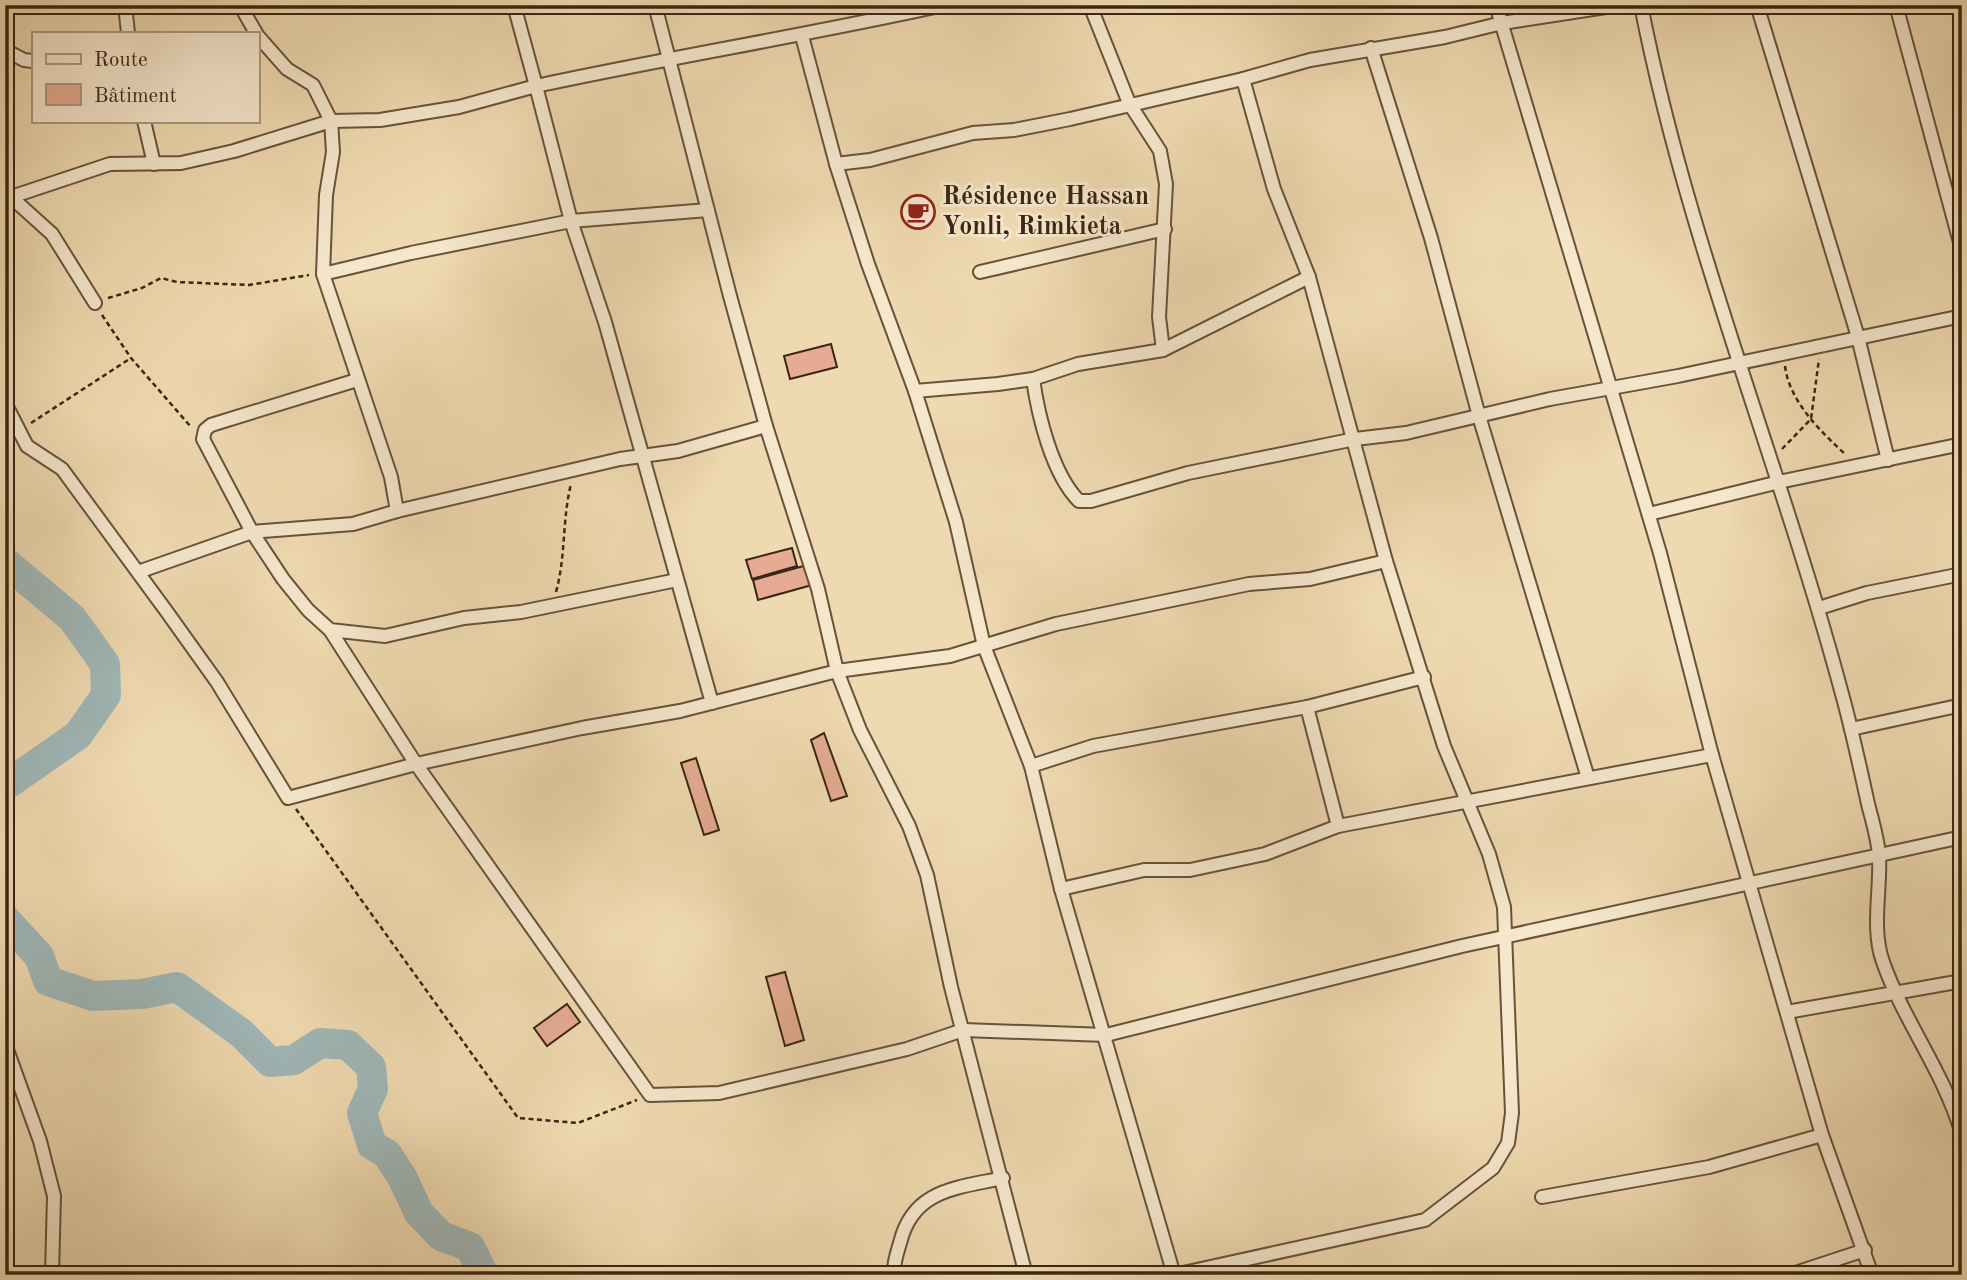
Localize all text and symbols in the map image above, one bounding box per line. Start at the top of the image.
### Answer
legend [32,32,259,122]
text: Route [94,50,148,71]
text: Bâtiment [94,86,177,107]
place label: Résidence Hassan Yonli, Rimkieta [942,184,1149,240]
cafe icon: Résidence Hassan Yonli, Rimkieta [899,193,937,231]

